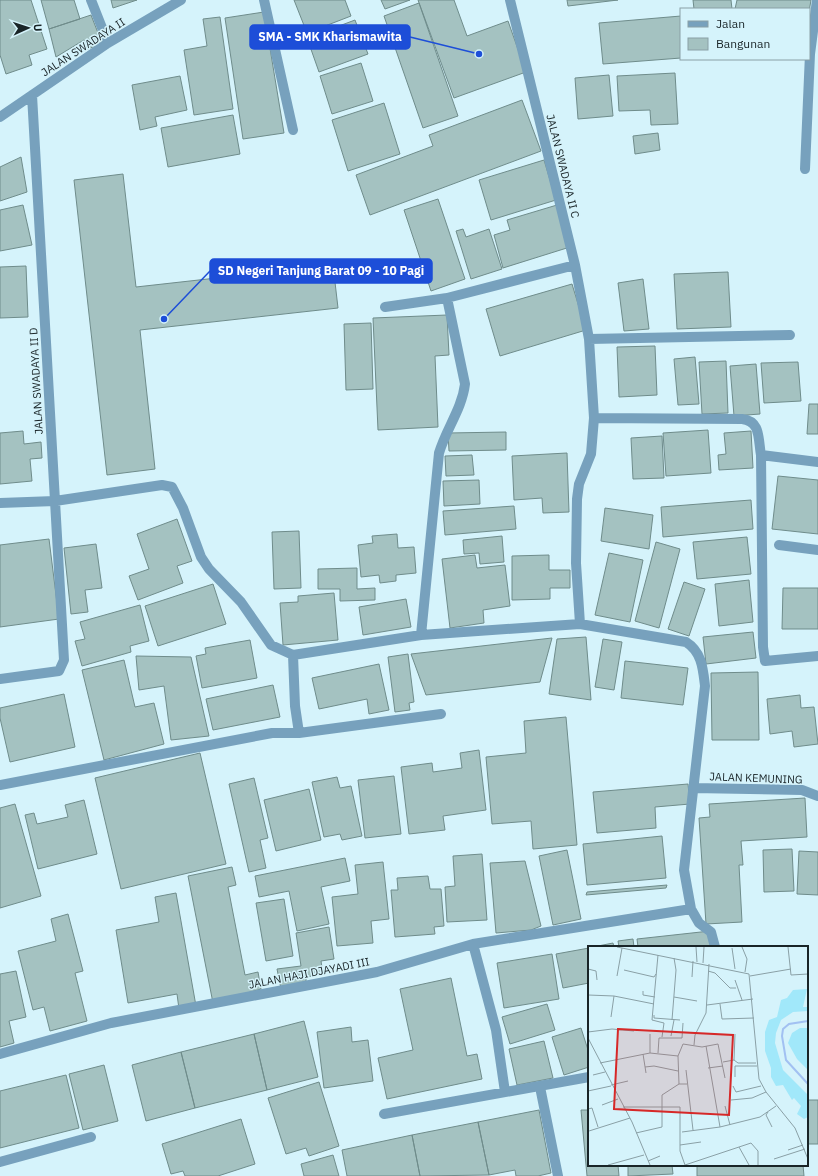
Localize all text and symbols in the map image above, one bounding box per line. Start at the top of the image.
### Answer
north arrow [8,8,48,48]
legend [680,8,810,60]
street label: JALAN SWADAYA II [38,15,128,79]
text: Jalan [716,16,745,31]
text: U [31,23,45,32]
callout: SMA - SMK Kharismawita [250,25,410,49]
text: SMA - SMK Kharismawita [258,29,402,44]
text: Bangunan [716,36,770,51]
street label: JALAN SWADAYA II C [543,113,583,219]
callout: SD Negeri Tanjung Barat 09 - 10 Pagi [210,259,432,283]
text: SD Negeri Tanjung Barat 09 - 10 Pagi [218,263,424,278]
street label: JALAN SWADAYA II D [26,327,46,435]
street label: JALAN KEMUNING [709,769,803,787]
inset map [588,946,808,1166]
street label: JALAN HAJI DJAYADI III [247,954,371,992]

